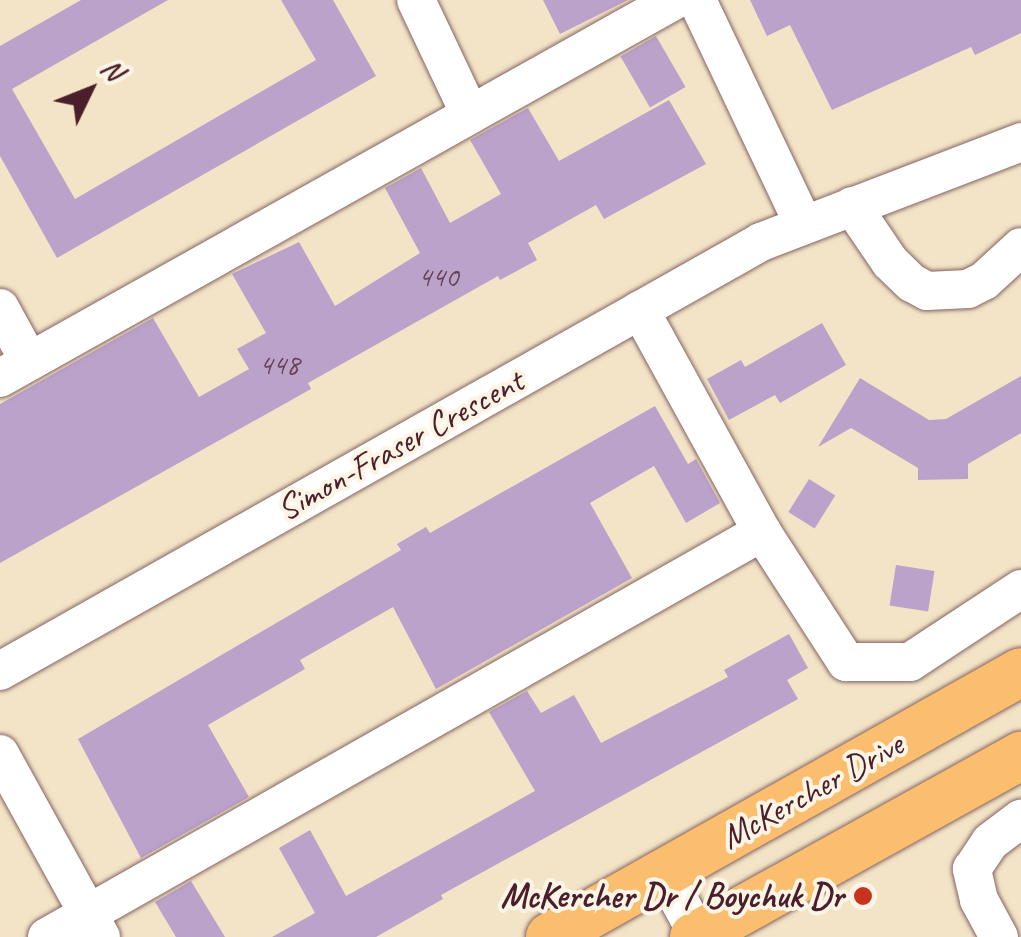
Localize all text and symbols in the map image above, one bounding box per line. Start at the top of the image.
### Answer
north arrow [40,40,140,140]
text: N [94,51,131,87]
house number: 440 [418,258,458,294]
house number: 448 [259,346,299,382]
street label: Simon-Fraser Crescent [269,360,531,530]
street label: McKercher Drive [713,724,911,858]
place label: McKercher Dr / Boychuk Dr [500,875,843,917]
marker: McKercher Dr / Boychuk Dr [852,885,874,907]

